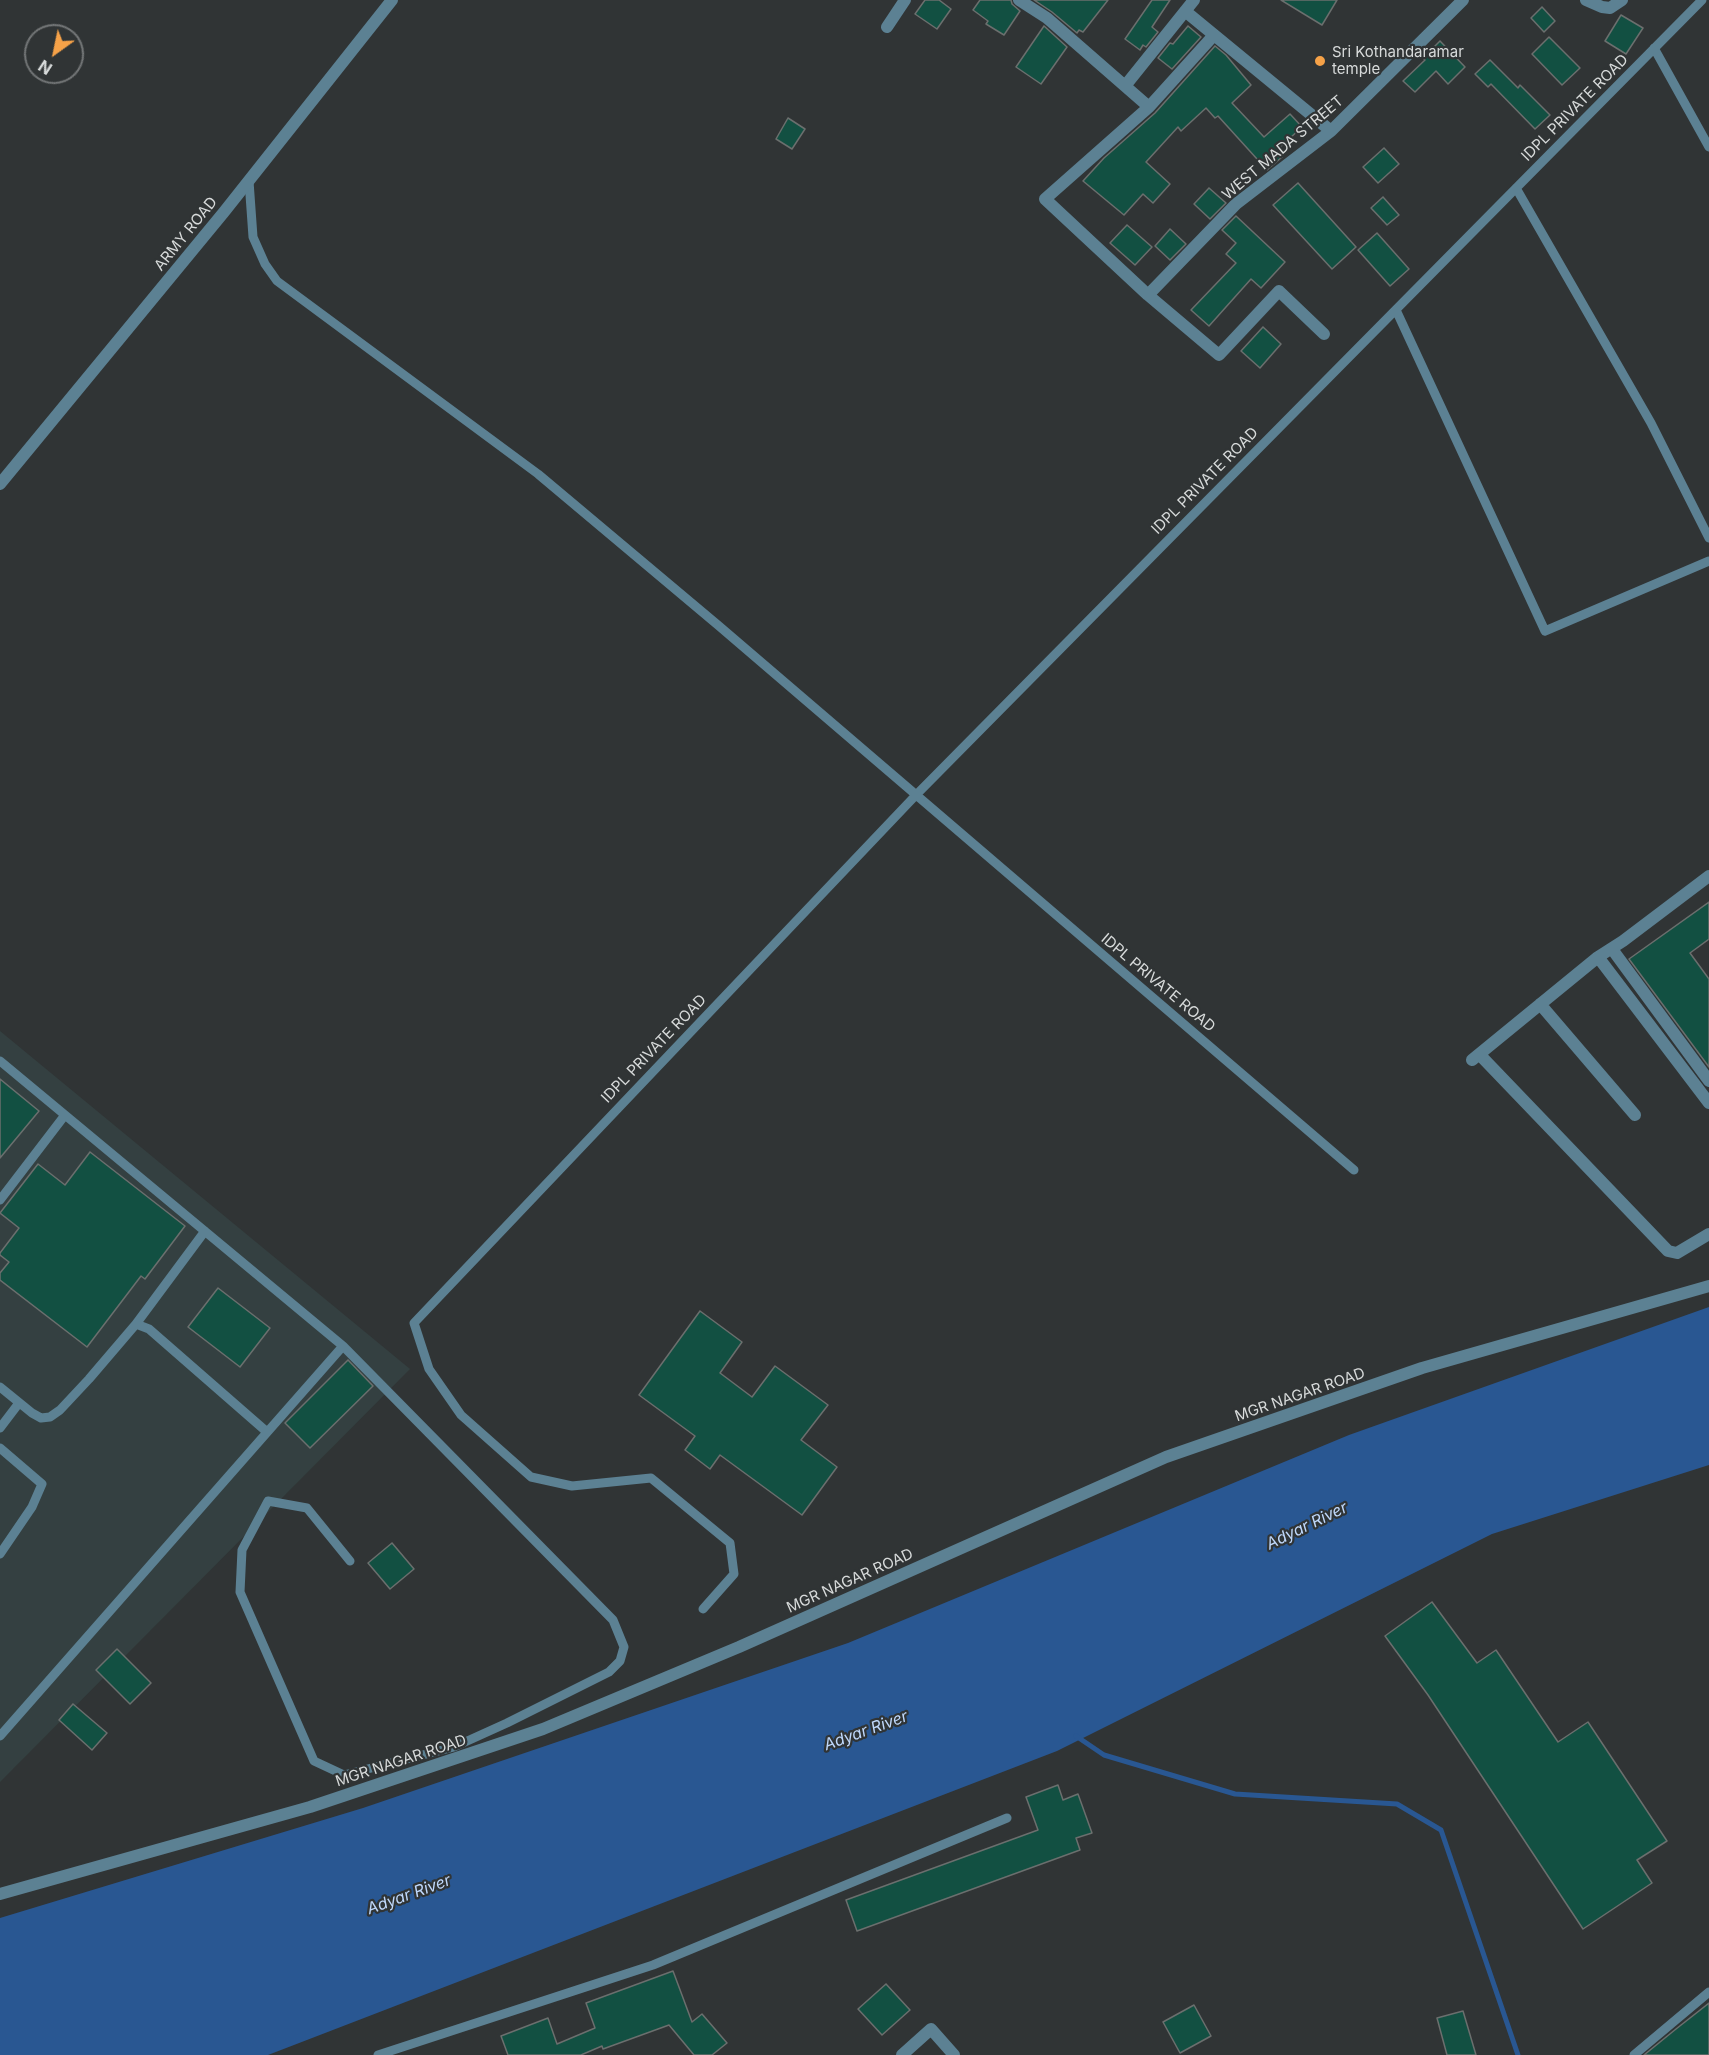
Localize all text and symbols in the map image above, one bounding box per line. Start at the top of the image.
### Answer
north arrow [24,24,84,84]
place label: Sri Kothandaramar temple [1332,43,1464,78]
street label: IDPL PRIVATE ROAD [1518,51,1632,165]
marker: Sri Kothandaramar temple [1313,54,1327,68]
text: N [35,56,56,79]
street label: WEST MADA STREET [1219,92,1347,204]
street label: ARMY ROAD [151,193,221,275]
street label: IDPL PRIVATE ROAD [1148,424,1262,538]
street label: IDPL PRIVATE ROAD [1097,930,1219,1036]
street label: IDPL PRIVATE ROAD [598,991,710,1107]
street label: MGR NAGAR ROAD [1232,1364,1368,1426]
water label: Adyar River [1263,1498,1351,1554]
street label: MGR NAGAR ROAD [784,1545,916,1617]
water label: Adyar River [821,1707,911,1755]
street label: MGR NAGAR ROAD [333,1731,469,1791]
water label: Adyar River [364,1871,454,1919]

